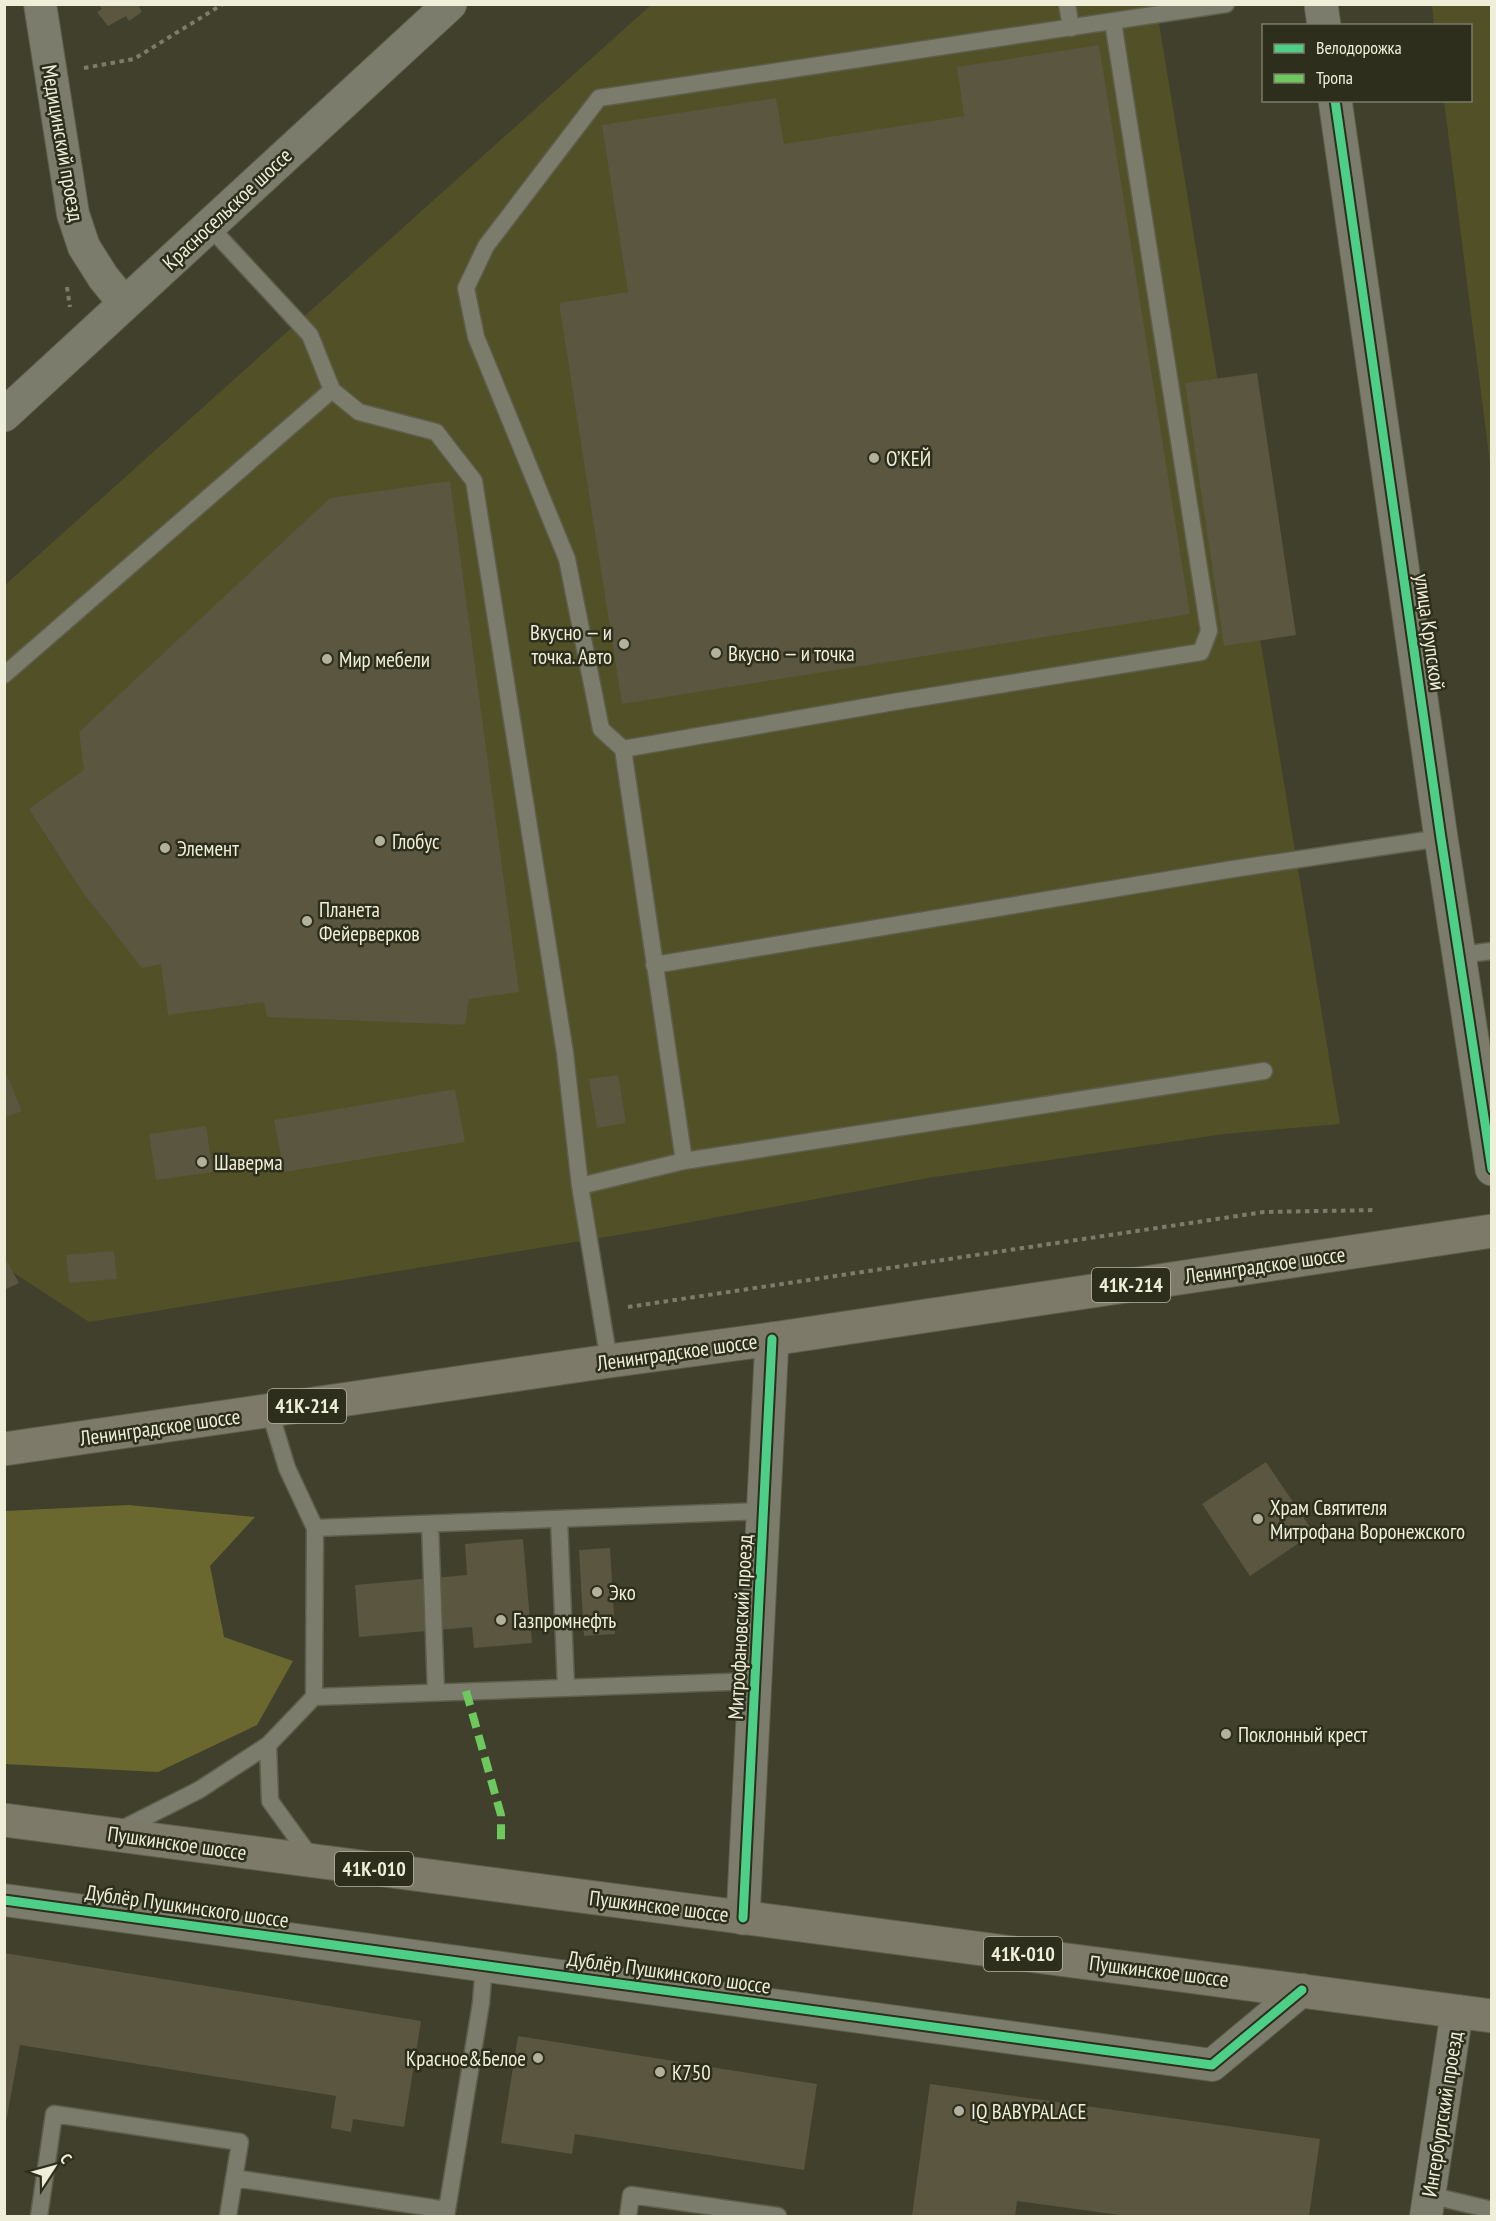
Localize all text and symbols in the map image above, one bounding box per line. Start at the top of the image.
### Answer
legend [1262,24,1472,102]
text: Велодорожка [1316,36,1402,59]
street label: Медицинский проезд [36,62,90,224]
text: Тропа [1316,66,1353,89]
street label: Красносельское шоссе [157,142,297,276]
place label: О’КЕЙ [886,445,931,472]
marker: О’КЕЙ [867,451,881,465]
street label: улица Крупской [1408,572,1452,692]
place label: Вкусно — и точка. Авто [530,619,612,670]
marker: Вкусно — и точка. Авто [617,637,631,651]
place label: Вкусно — и точка [728,640,855,667]
place label: Мир мебели [339,646,430,673]
marker: Вкусно — и точка [709,646,723,660]
marker: Мир мебели [320,652,334,666]
place label: Глобус [392,828,440,855]
marker: Глобус [373,834,387,848]
place label: Элемент [177,835,239,862]
marker: Элемент [158,841,172,855]
place label: Планета Фейерверков [319,896,420,947]
marker: Планета Фейерверков [300,914,314,928]
place label: Шаверма [214,1149,283,1176]
marker: Шаверма [195,1155,209,1169]
street label: Ленинградское шоссе [1182,1240,1347,1290]
road number: 41К-214 [1092,1268,1170,1302]
street label: Ленинградское шоссе [594,1327,759,1377]
road number: 41К-214 [268,1389,346,1423]
street label: Ленинградское шоссе [77,1402,242,1452]
place label: Храм Святителя Митрофана Воронежского [1270,1494,1465,1545]
marker: Храм Святителя Митрофана Воронежского [1251,1512,1265,1526]
street label: Митрофановский проезд [722,1534,758,1720]
place label: Эко [609,1579,636,1606]
marker: Эко [590,1585,604,1599]
place label: Газпромнефть [513,1607,616,1634]
marker: Газпромнефть [494,1613,508,1627]
place label: Поклонный крест [1238,1721,1367,1748]
marker: Поклонный крест [1219,1727,1233,1741]
street label: Пушкинское шоссе [106,1820,248,1866]
road number: 41К-010 [335,1852,413,1886]
street label: Дублёр Пушкинского шоссе [84,1878,290,1934]
street label: Пушкинское шоссе [588,1884,730,1928]
road number: 41К-010 [984,1937,1062,1971]
street label: Дублёр Пушкинского шоссе [566,1944,772,2000]
street label: Пушкинское шоссе [1088,1949,1230,1993]
street label: Ингербургский проезд [1416,2029,1468,2199]
place label: Красное&Белое [406,2045,526,2072]
marker: Красное&Белое [531,2051,545,2065]
place label: К750 [672,2059,711,2086]
marker: К750 [653,2065,667,2079]
place label: IQ BABYPALACE [971,2098,1086,2125]
marker: IQ BABYPALACE [952,2104,966,2118]
north arrow [24,2137,84,2197]
text: С [56,2149,77,2168]

